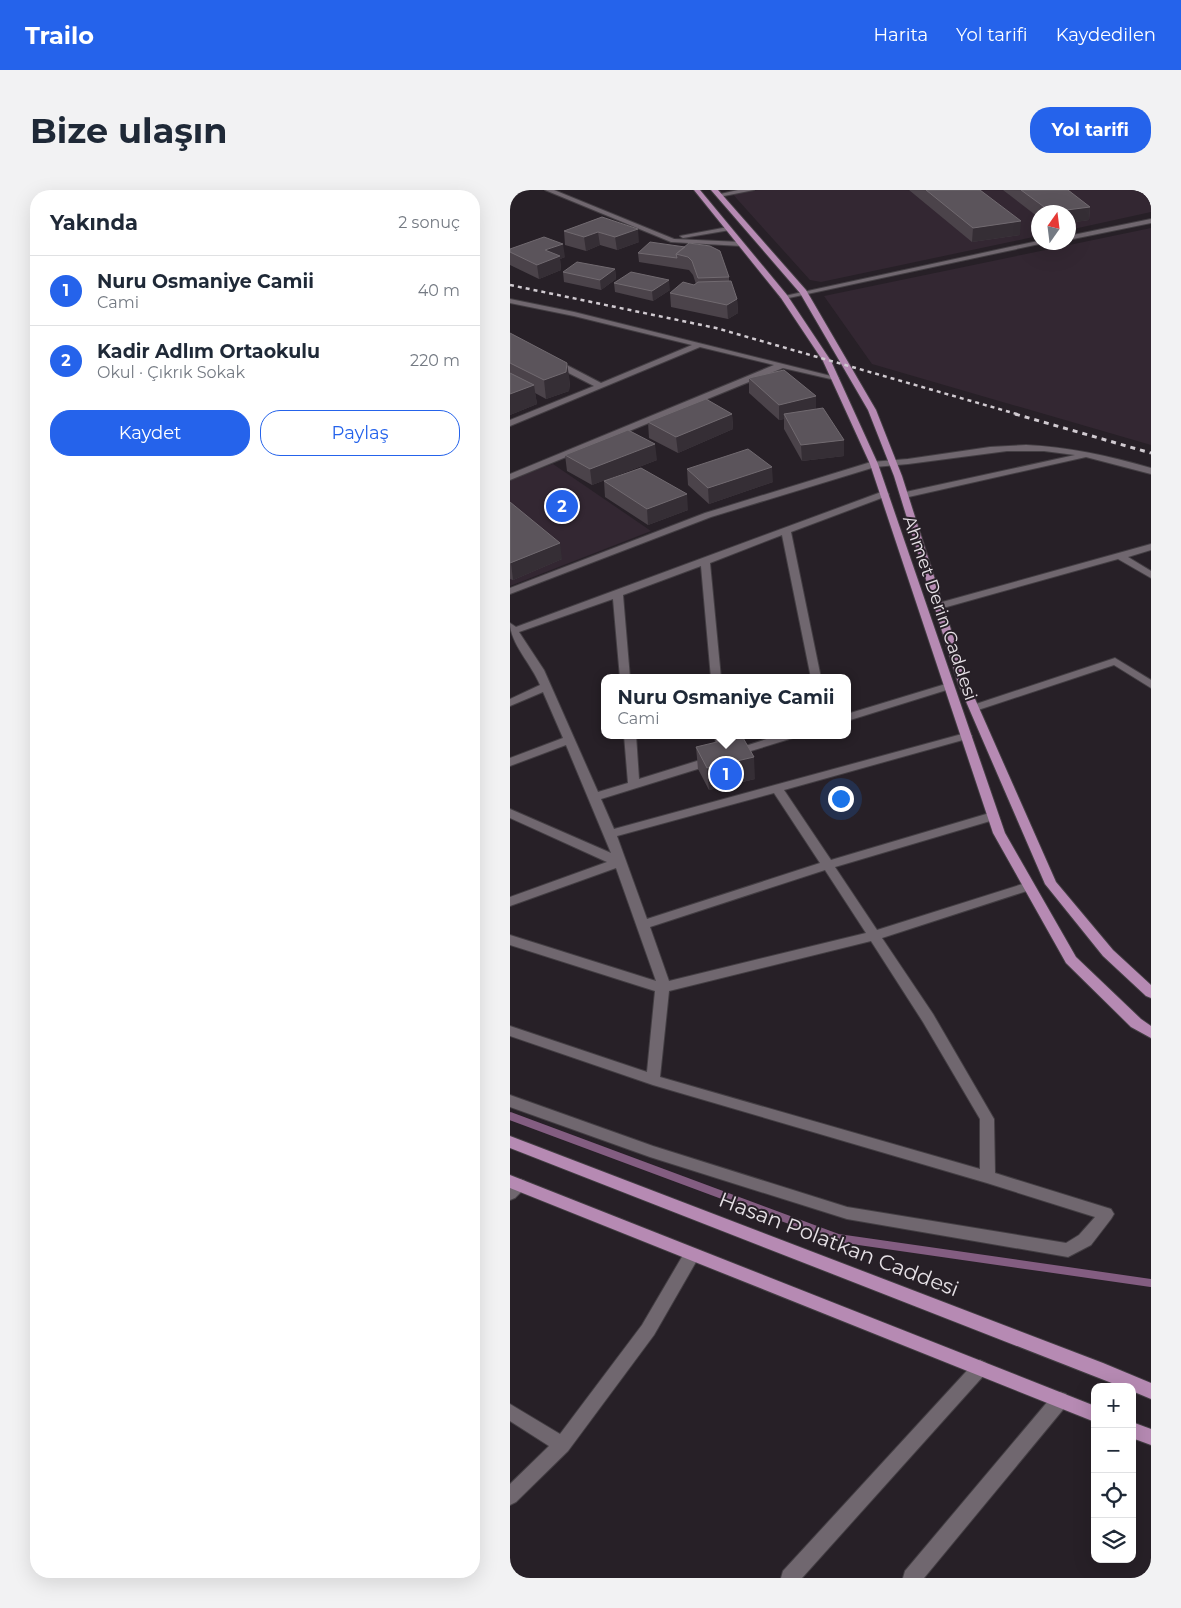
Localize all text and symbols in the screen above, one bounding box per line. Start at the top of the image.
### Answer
text: Trailo [25,21,94,50]
text: Harita [873,24,928,46]
text: Yol tarifi [956,24,1028,46]
text: Kaydedilen [1056,24,1156,46]
button: Yol tarifi [1030,107,1151,153]
text: Bize ulaşın [30,109,228,152]
north arrow [1031,205,1076,250]
text: Yakında [50,210,138,235]
text: 2 sonuç [398,213,460,232]
text: Nuru Osmaniye Camii [97,270,314,293]
text: 1 [63,281,69,300]
text: 40 m [418,281,460,300]
text: Cami [97,293,139,312]
text: Kadir Adlım Ortaokulu [97,340,320,363]
text: 2 [61,351,71,370]
text: 220 m [410,351,460,370]
text: Okul · Çıkrık Sokak [97,363,245,382]
button: Kaydet [50,410,250,456]
button: Paylaş [260,410,460,456]
pin: 2 [546,487,578,525]
street label: Ahmet Derin Caddesi [898,513,982,703]
popup [601,674,851,739]
text: Nuru Osmaniye Camii [618,686,834,709]
text: Cami [618,709,660,728]
pin: 1 [710,755,742,793]
your location [828,786,854,812]
street label: Hasan Polatkan Caddesi [716,1187,962,1301]
map controls [1091,1383,1136,1563]
button: + [1091,1383,1136,1428]
button: − [1091,1428,1136,1473]
button: locate [1091,1473,1136,1518]
button: layers [1091,1518,1136,1563]

